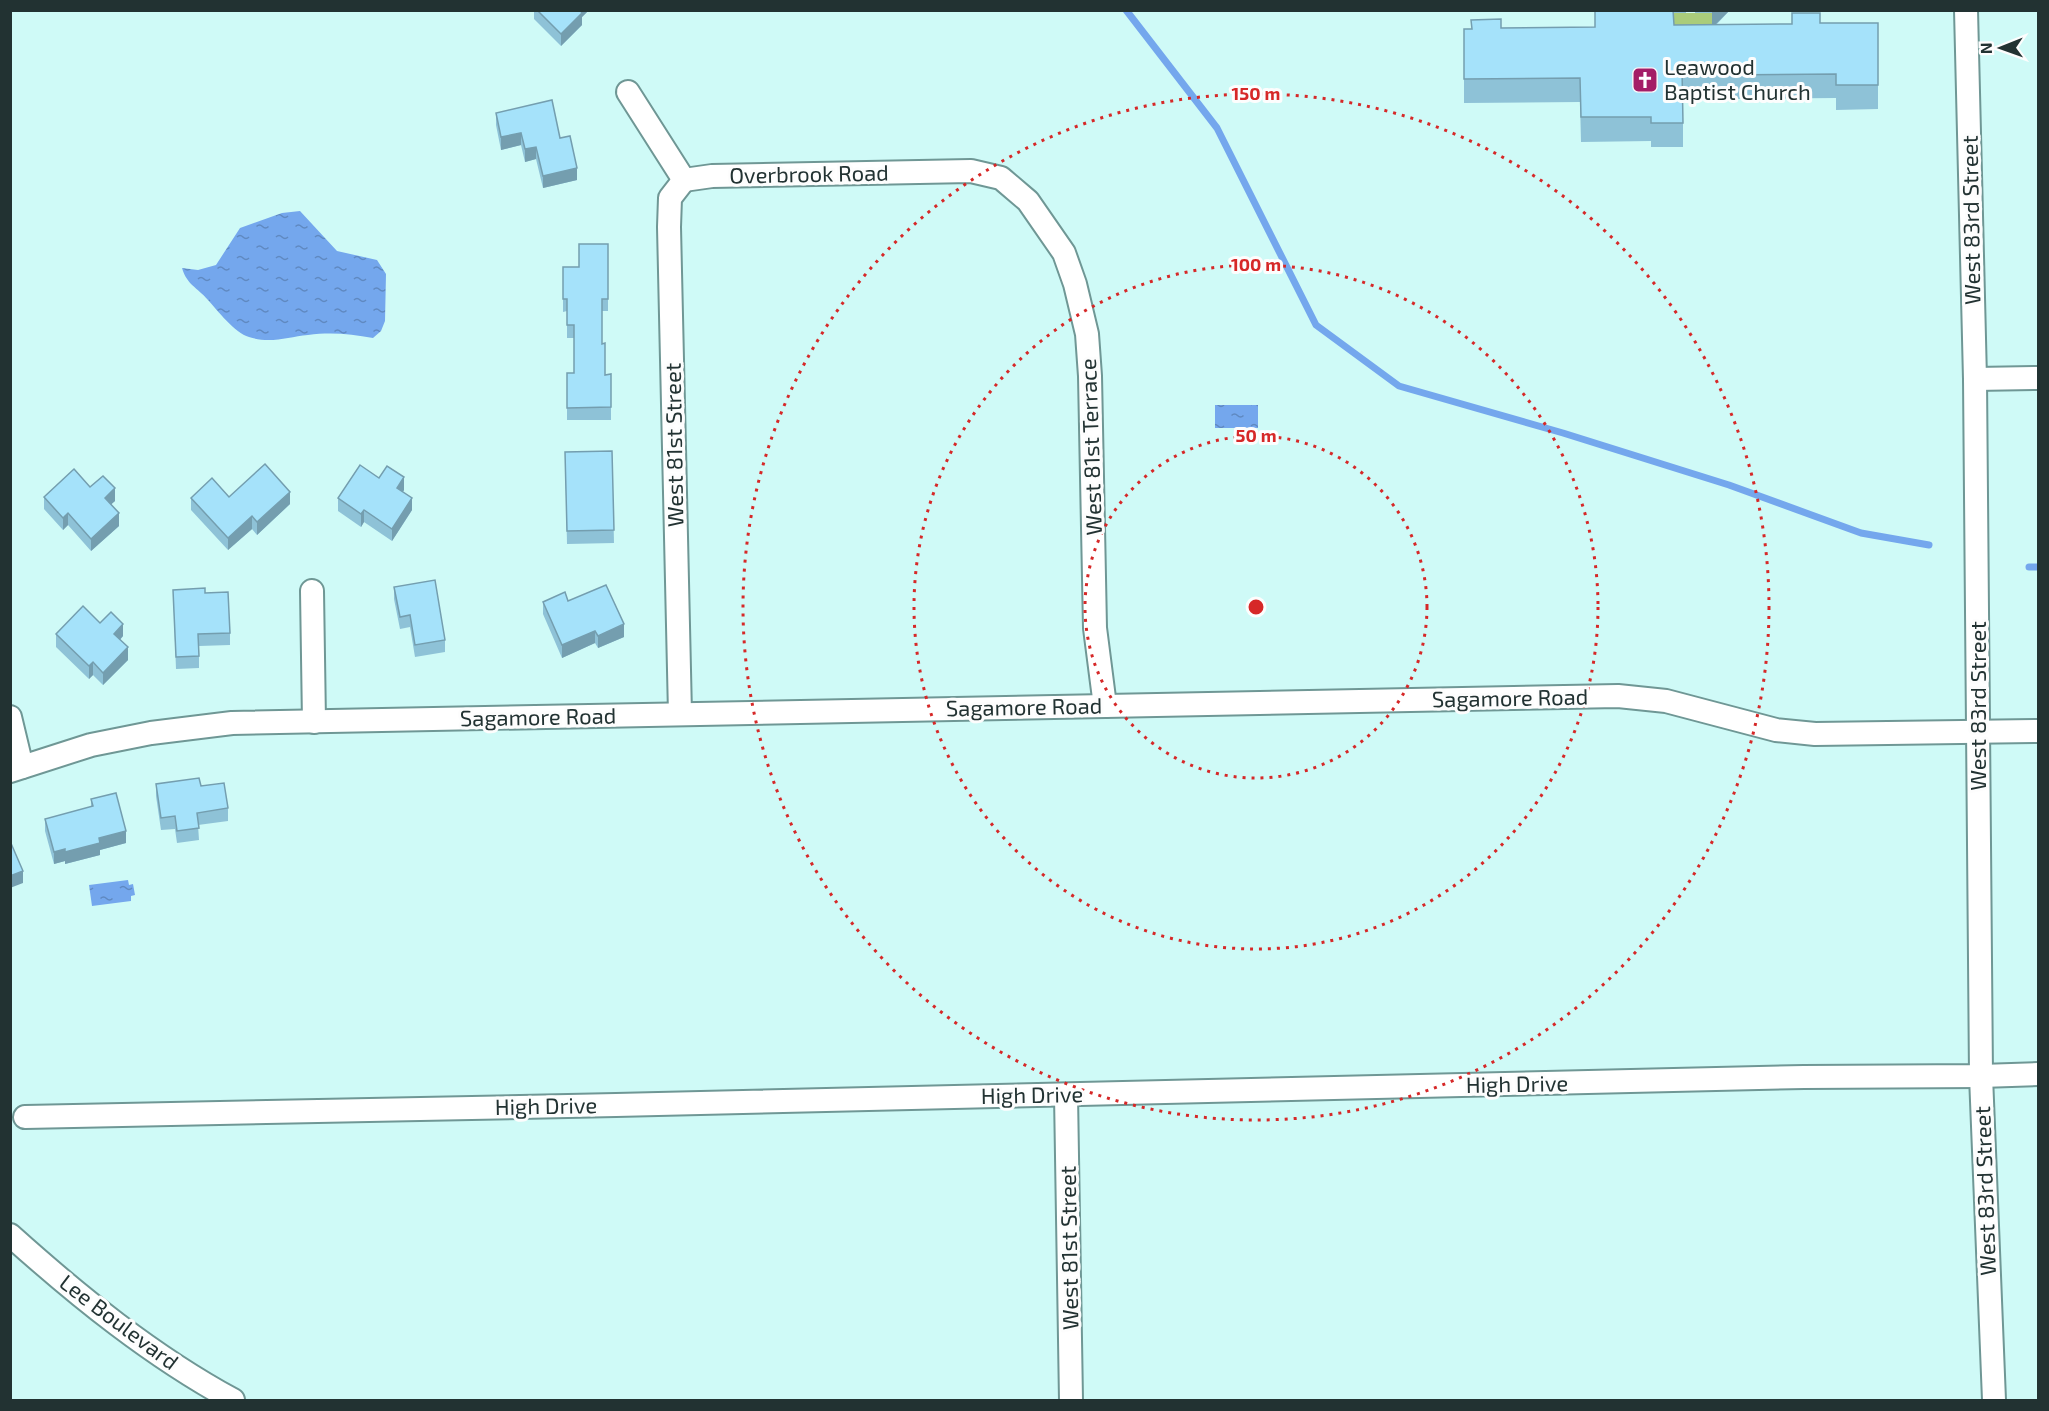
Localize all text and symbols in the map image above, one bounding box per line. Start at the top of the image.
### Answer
north arrow [1971,18,2031,78]
text: N [1976,42,1995,54]
place label: Leawood Baptist Church [1664,53,1811,104]
church icon: Leawood Baptist Church [1630,65,1660,95]
text: 150 m [1232,82,1280,104]
street label: West 83rd Street [1956,135,1984,305]
street label: Overbrook Road [729,159,889,187]
text: 100 m [1231,253,1281,275]
street label: West 81st Terrace [1074,358,1106,536]
street label: West 81st Street [659,363,687,527]
text: 50 m [1235,424,1277,446]
centre of rings [1246,597,1266,617]
street label: West 83rd Street [1964,621,1990,791]
street label: Sagamore Road [1432,683,1588,711]
street label: Sagamore Road [946,692,1102,720]
street label: Sagamore Road [460,702,616,730]
street label: High Drive [1466,1069,1568,1097]
street label: High Drive [981,1080,1083,1108]
street label: High Drive [495,1091,597,1119]
street label: West 83rd Street [1968,1106,2000,1276]
street label: West 81st Street [1054,1166,1082,1330]
street label: Lee Boulevard [55,1268,184,1374]

